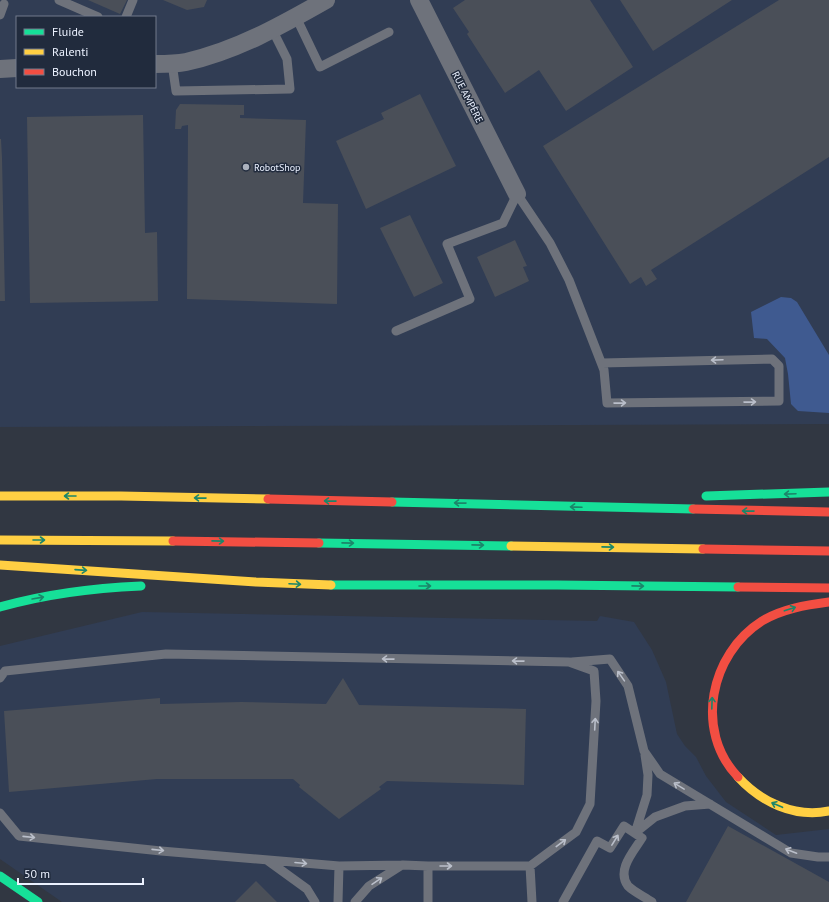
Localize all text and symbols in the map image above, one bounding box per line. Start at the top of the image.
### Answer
legend [16,16,156,88]
text: Fluide [52,24,84,39]
text: Ralenti [52,44,88,59]
text: Bouchon [52,64,97,79]
street label: RUE AMPÈRE [449,69,486,125]
place label: RobotShop [254,161,301,174]
marker: RobotShop [241,162,251,172]
one-way arrow [711,356,724,364]
one-way arrow [743,398,756,406]
one-way arrow [613,399,626,407]
one-way arrow [784,490,797,497]
one-way arrow [64,492,77,500]
one-way arrow [194,494,207,502]
one-way arrow [324,497,337,505]
one-way arrow [454,500,467,507]
one-way arrow [570,503,583,510]
one-way arrow [742,507,755,515]
one-way arrow [32,536,45,544]
one-way arrow [211,537,224,545]
one-way arrow [341,539,354,547]
one-way arrow [471,541,484,549]
one-way arrow [601,544,614,551]
one-way arrow [74,567,87,574]
one-way arrow [288,580,301,587]
one-way arrow [418,582,431,590]
one-way arrow [631,582,644,590]
one-way arrow [31,594,44,602]
one-way arrow [783,605,796,612]
one-way arrow [382,655,395,662]
one-way arrow [512,657,525,665]
one-way arrow [617,670,625,681]
one-way arrow [709,697,716,710]
one-way arrow [592,718,599,731]
one-way arrow [673,781,685,789]
one-way arrow [772,800,784,808]
one-way arrow [22,833,35,840]
one-way arrow [611,835,619,846]
one-way arrow [556,838,567,847]
one-way arrow [151,847,164,854]
one-way arrow [785,847,797,855]
one-way arrow [294,859,307,867]
scale bar [18,860,143,886]
one-way arrow [439,862,452,870]
text: 50 m [24,866,50,881]
one-way arrow [371,877,382,885]

